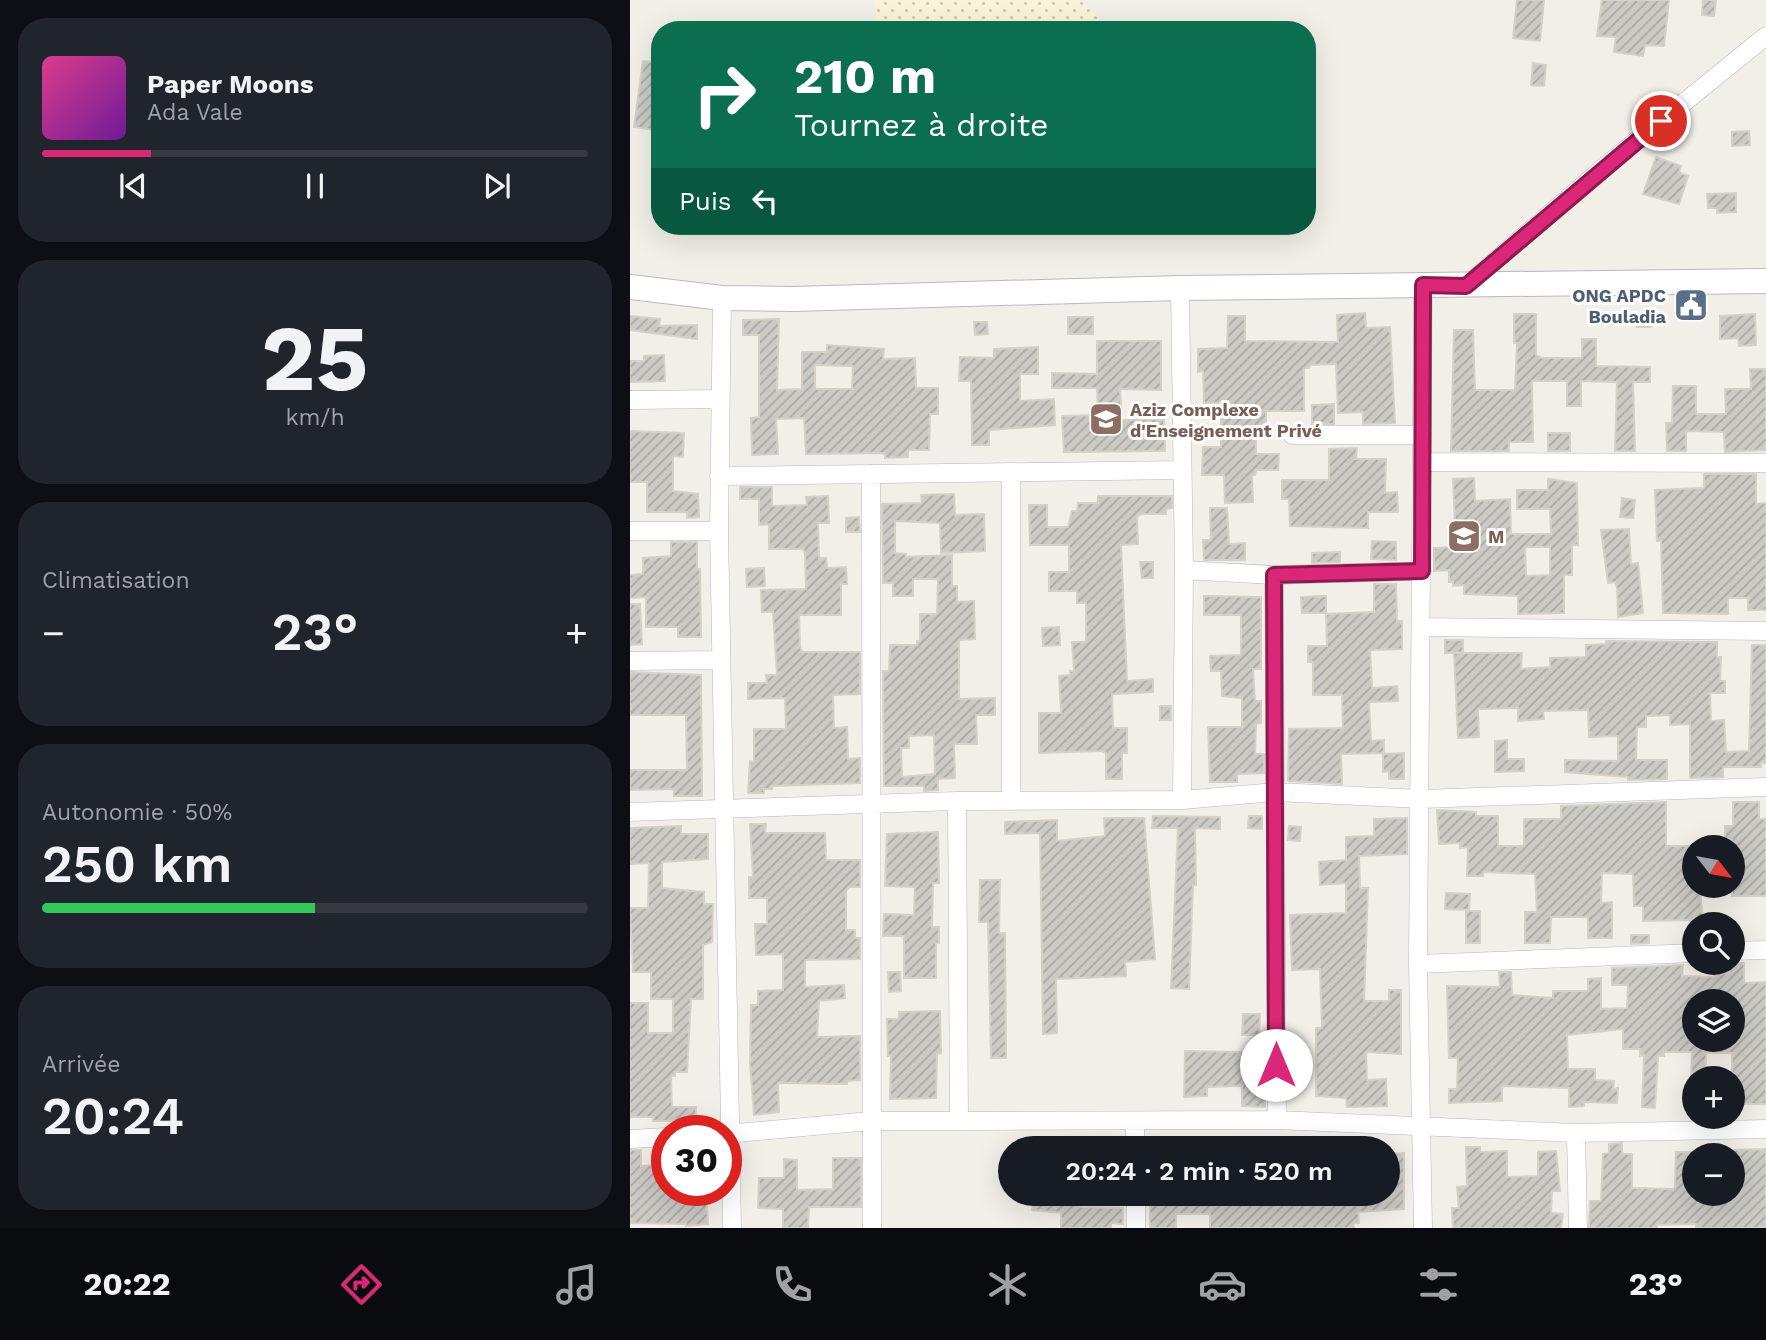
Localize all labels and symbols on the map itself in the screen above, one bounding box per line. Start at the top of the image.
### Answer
pin [1631,91,1691,151]
place label: ONG APDC Bouladia [1572,285,1667,327]
public building icon: ONG APDC Bouladia [1672,286,1710,324]
place label: Aziz Complexe d'Enseignement Privé [1130,399,1322,441]
school or university icon: Aziz Complexe d'Enseignement Privé [1087,400,1125,438]
school or university icon: M [1445,517,1483,555]
place label: M [1488,526,1504,547]
north arrow [1682,835,1745,898]
position arrow [1239,1028,1313,1102]
speed limit sign: 30 [651,1115,742,1206]

